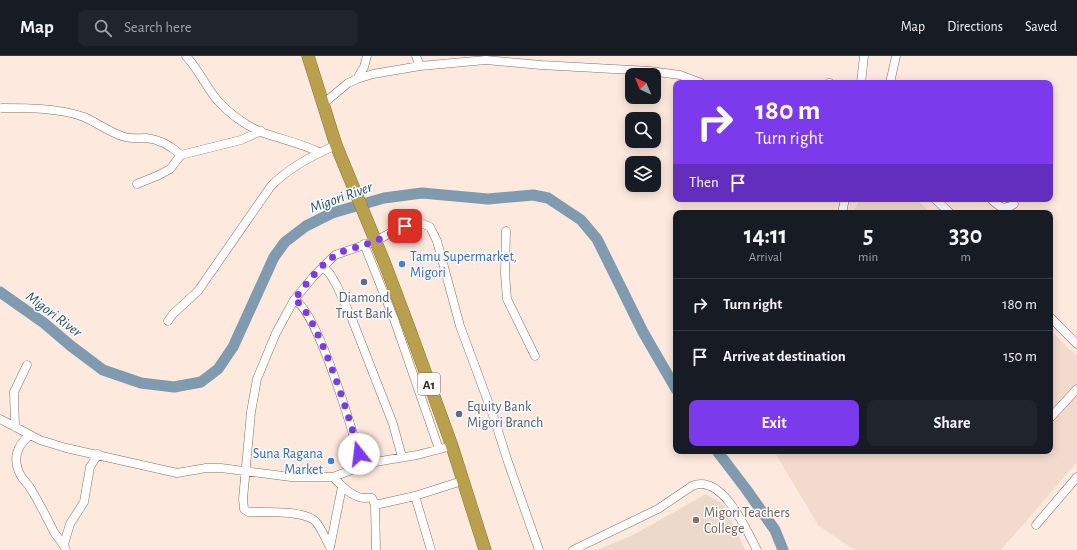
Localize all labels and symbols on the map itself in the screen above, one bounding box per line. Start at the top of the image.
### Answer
north arrow [625,68,661,104]
water label: Migori River [308,179,375,216]
pin [388,209,422,243]
place label: Tamu Supermarket, Migori [410,250,517,280]
marker: Tamu Supermarket, Migori [397,259,407,269]
marker: Diamond Trust Bank [359,277,369,287]
water label: Migori River [23,289,85,341]
place label: Diamond Trust Bank [335,291,393,321]
road number: A1 [418,373,440,395]
place label: Equity Bank Migori Branch [467,400,543,430]
marker: Equity Bank Migori Branch [454,409,464,419]
position arrow [338,433,380,475]
place label: Suna Ragana Market [253,447,324,477]
marker: Suna Ragana Market [326,456,336,466]
place label: Migori Teachers College [704,506,790,536]
marker: Migori Teachers College [691,515,701,525]

